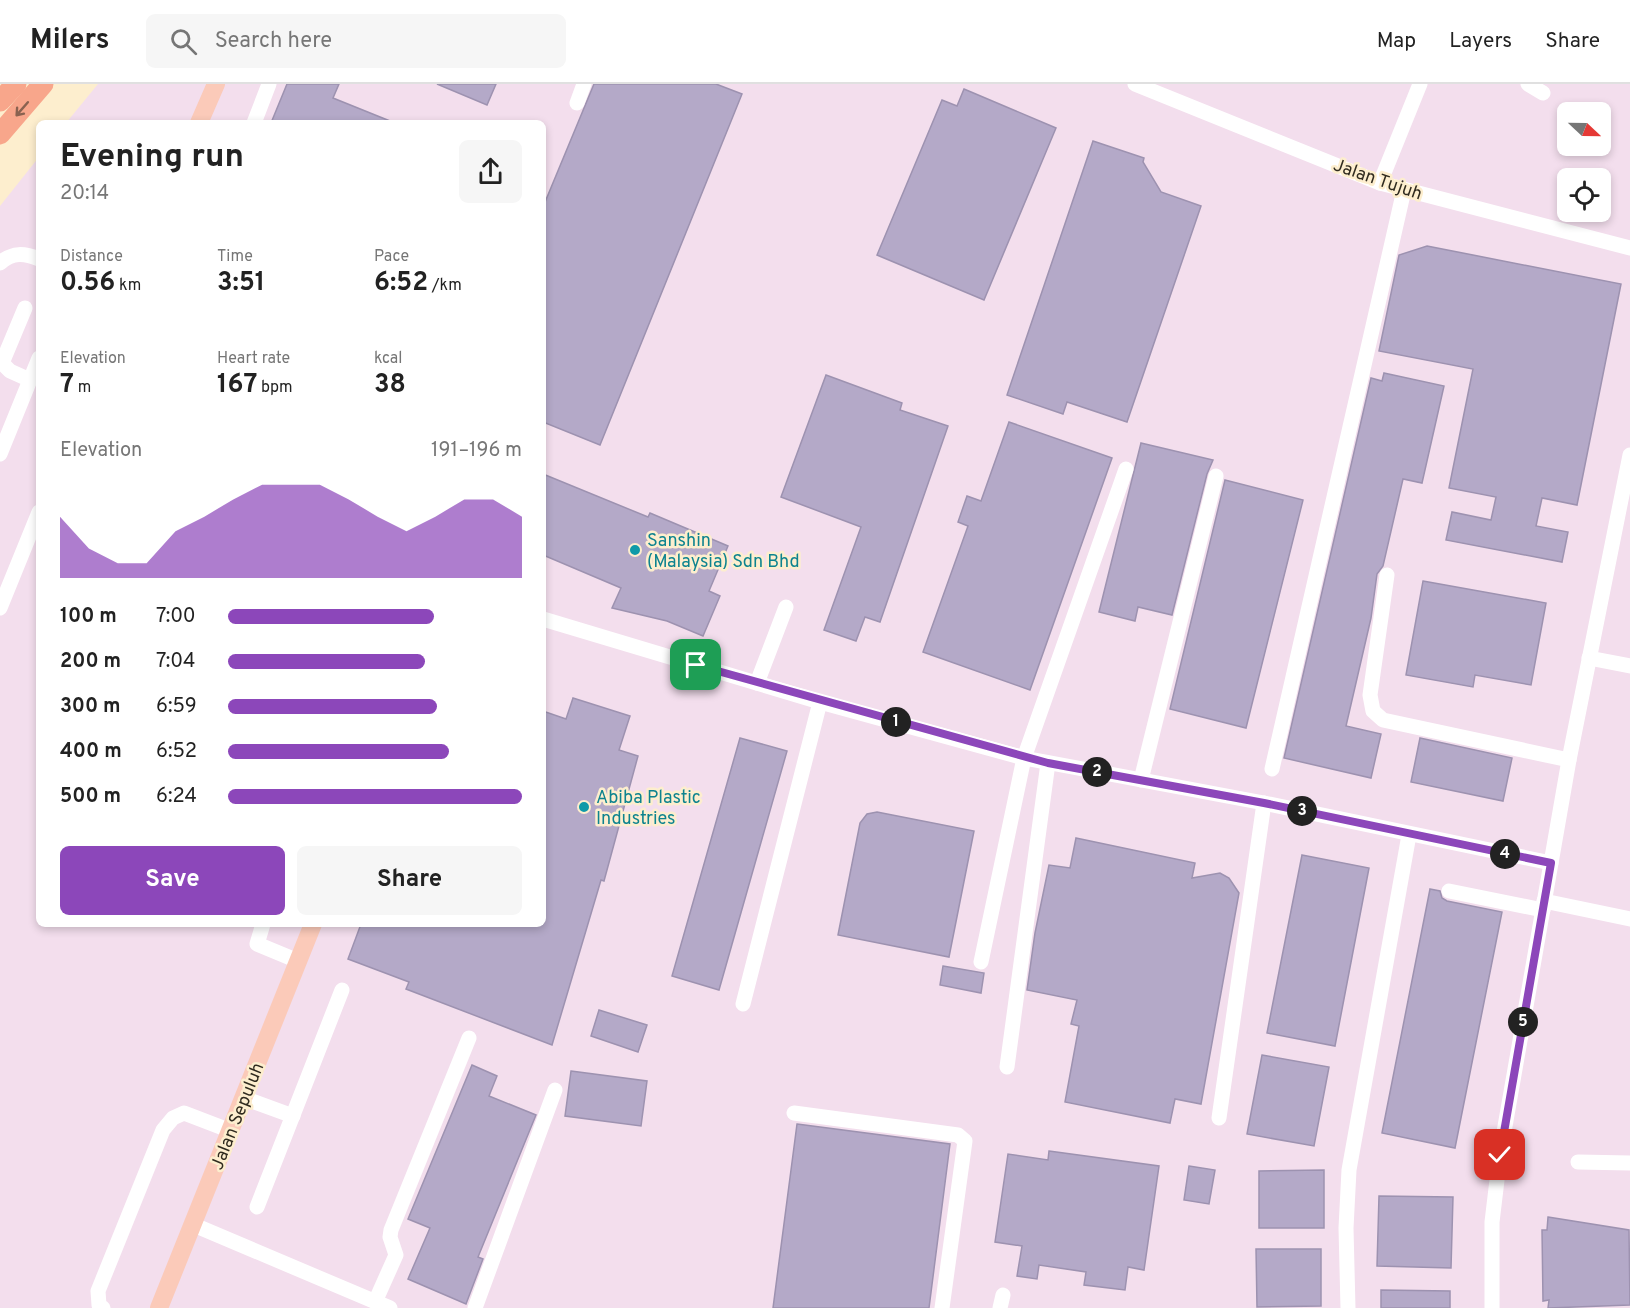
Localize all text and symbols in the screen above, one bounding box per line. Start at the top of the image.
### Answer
search box [146,14,566,68]
text: Milers [30,23,110,59]
icon: search [167,25,200,58]
text: Search here [215,28,332,55]
text: Map [1377,28,1416,55]
text: Layers [1449,28,1512,55]
text: Share [1545,28,1600,55]
one-way arrow [15,101,29,116]
north arrow [1557,102,1611,156]
map controls [1557,102,1611,222]
text: Evening run [60,137,244,179]
button: share [459,140,522,203]
street label: Jalan Tujuh [1330,154,1425,206]
button: locate [1557,168,1611,222]
text: 20:14 [60,181,109,207]
text: Distance [60,247,123,267]
text: Time [217,247,253,267]
text: Pace [374,247,409,267]
text: 0.56 [60,267,115,300]
text: 3:51 [217,267,265,300]
text: 6:52 [374,267,428,300]
text: km [115,276,141,296]
text: /km [428,276,462,296]
text: Elevation [60,349,126,369]
text: Heart rate [217,349,290,369]
text: kcal [374,349,402,369]
text: 7 [60,369,74,402]
text: 167 [217,369,257,402]
text: 38 [374,369,406,402]
text: m [74,378,91,398]
text: bpm [257,378,293,398]
text: Elevation [60,438,142,464]
text: 191–196 m [431,438,522,464]
place label: Sanshin (Malaysia) Sdn Bhd [647,530,800,574]
marker: Sanshin (Malaysia) Sdn Bhd [628,543,642,557]
text: 100 m [60,604,117,630]
text: 7:00 [156,604,196,630]
pin [670,639,721,690]
icon: arrive [679,648,712,681]
text: 200 m [60,649,121,675]
text: 7:04 [156,649,195,675]
text: 300 m [60,694,121,720]
text: 6:59 [156,694,197,720]
pin: 1 [881,707,911,737]
text: 1 [893,712,899,732]
text: 400 m [60,739,122,765]
text: 6:52 [156,739,197,765]
pin: 2 [1082,757,1112,787]
text: 2 [1092,762,1102,782]
text: 500 m [60,784,121,810]
text: 6:24 [156,784,197,810]
place label: Abiba Plastic Industries [596,787,701,831]
pin: 3 [1287,796,1317,826]
marker: Abiba Plastic Industries [577,800,591,814]
text: 3 [1297,801,1307,821]
pin: 4 [1490,839,1520,869]
text: 4 [1500,844,1510,864]
button: Save [60,846,285,915]
button: Share [297,846,522,915]
pin: 5 [1508,1007,1538,1037]
text: 5 [1518,1012,1528,1032]
street label: Jalan Sepuluh [206,1060,270,1174]
pin [1474,1129,1525,1180]
icon: check [1483,1138,1516,1171]

